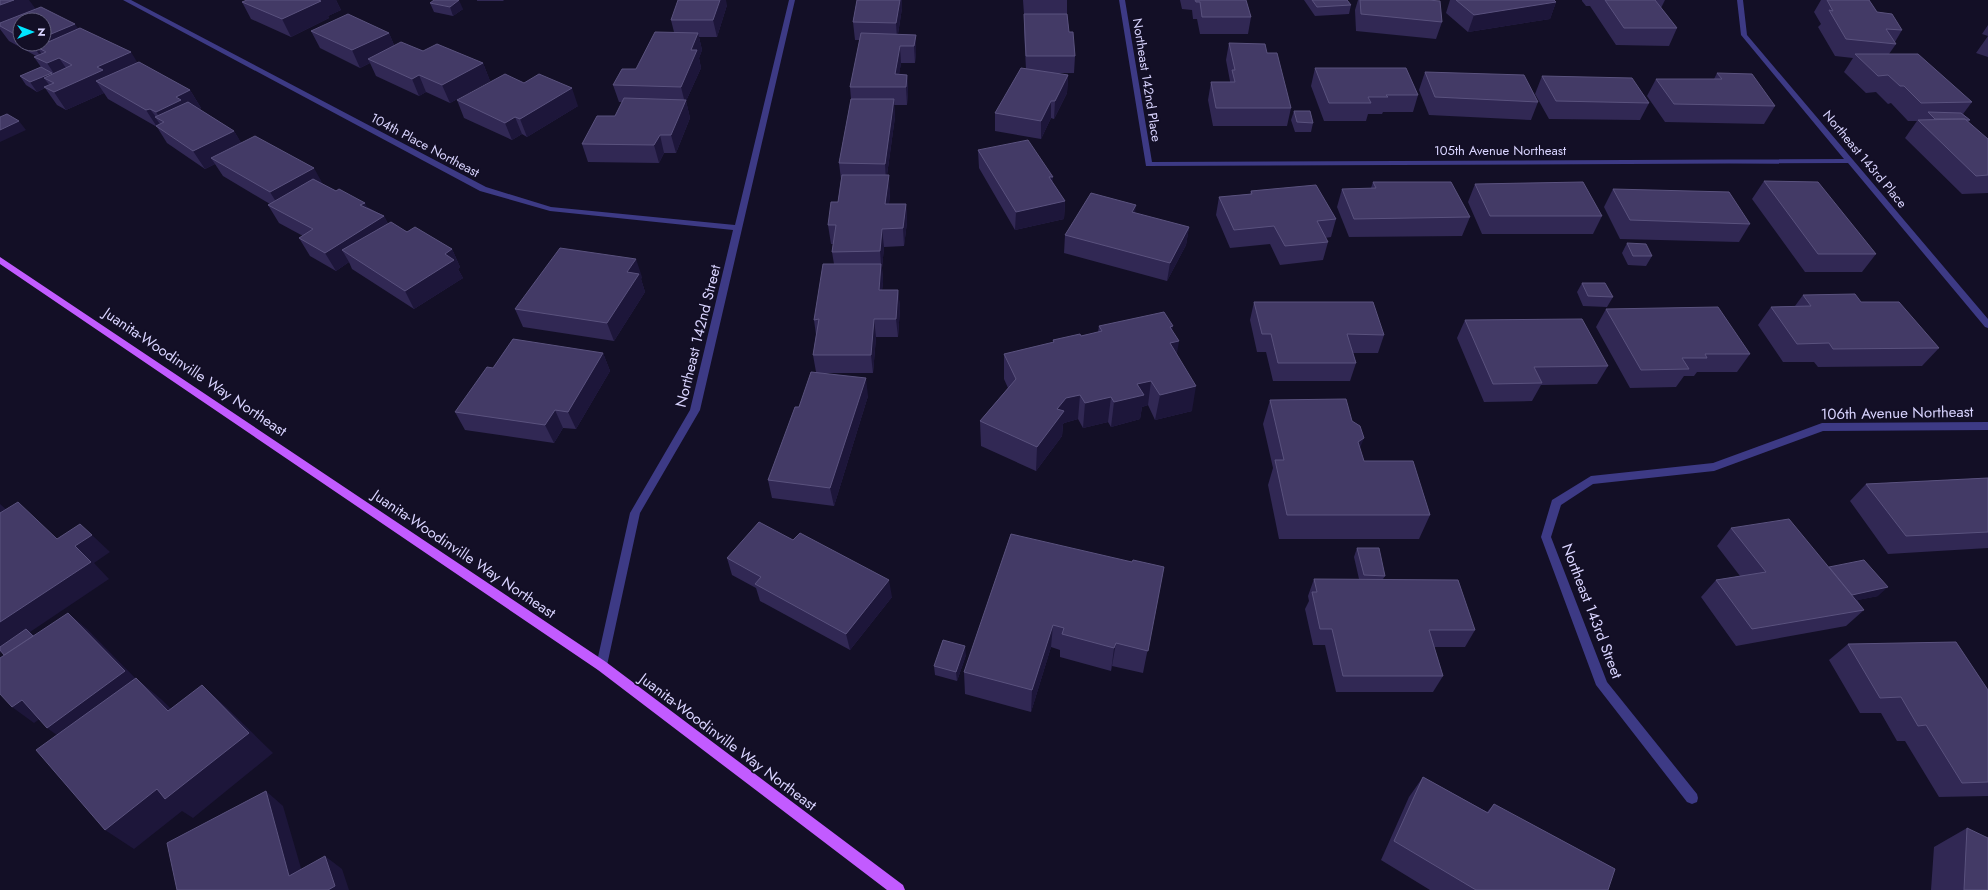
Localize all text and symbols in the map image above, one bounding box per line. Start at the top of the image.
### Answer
north arrow [12,12,52,52]
street label: Northeast 142nd Place [1128,17,1166,144]
text: N [34,28,50,36]
street label: Northeast 143rd Place [1818,106,1912,212]
street label: 104th Place Northeast [367,108,484,182]
street label: 105th Avenue Northeast [1434,141,1567,160]
street label: Northeast 142nd Street [670,262,726,410]
street label: Juanita-Woodinville Way Northeast [97,301,291,442]
street label: 106th Avenue Northeast [1821,401,1974,425]
street label: Juanita-Woodinville Way Northeast [366,483,560,624]
street label: Northeast 143rd Street [1556,540,1628,682]
street label: Juanita-Woodinville Way Northeast [633,667,822,816]

